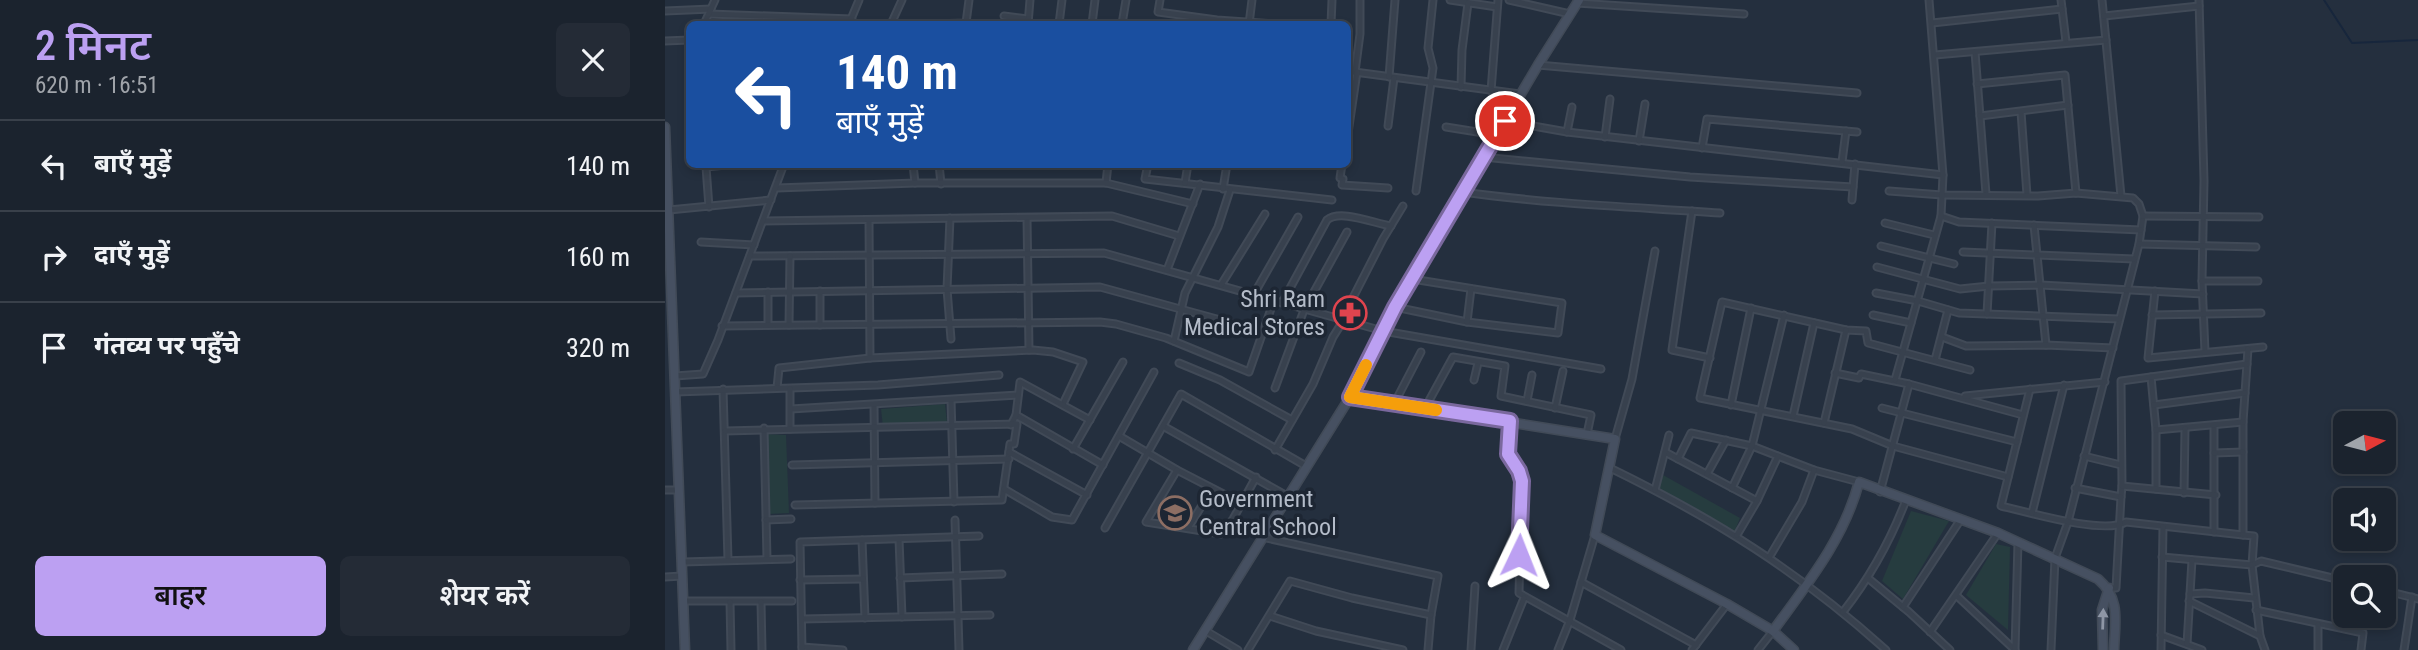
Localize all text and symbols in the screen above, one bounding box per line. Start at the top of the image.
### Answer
text: 2 मिनट [35,21,151,70]
button: close [556,23,630,97]
text: 140 m [836,44,958,101]
icon: left [721,49,812,140]
text: 620 m · 16:51 [35,72,159,99]
pin [1475,91,1535,151]
icon: arrive [1486,102,1524,140]
text: बाएँ मुड़ें [836,103,924,141]
icon: left [35,147,73,185]
text: बाएँ मुड़ें [94,148,171,178]
text: 140 m [566,151,630,181]
icon: right [35,238,73,276]
text: दाएँ मुड़ें [94,239,170,269]
text: 160 m [566,242,630,272]
place label: Shri Ram Medical Stores [1184,285,1325,341]
pharmacy icon: Shri Ram Medical Stores [1331,294,1369,332]
icon: arrive [35,329,73,367]
text: गंतव्य पर पहुँचे [94,330,240,360]
text: 320 m [566,333,630,363]
north arrow [2333,411,2396,474]
map controls [2333,411,2396,628]
place label: Government Central School [1199,485,1337,541]
button: sound [2333,488,2396,551]
school or university icon: Government Central School [1156,494,1194,532]
position arrow [1482,518,1556,592]
button: बाहर [35,556,326,636]
button: शेयर करें [340,556,630,636]
button: search [2333,565,2396,628]
one-way arrow [2097,607,2109,629]

